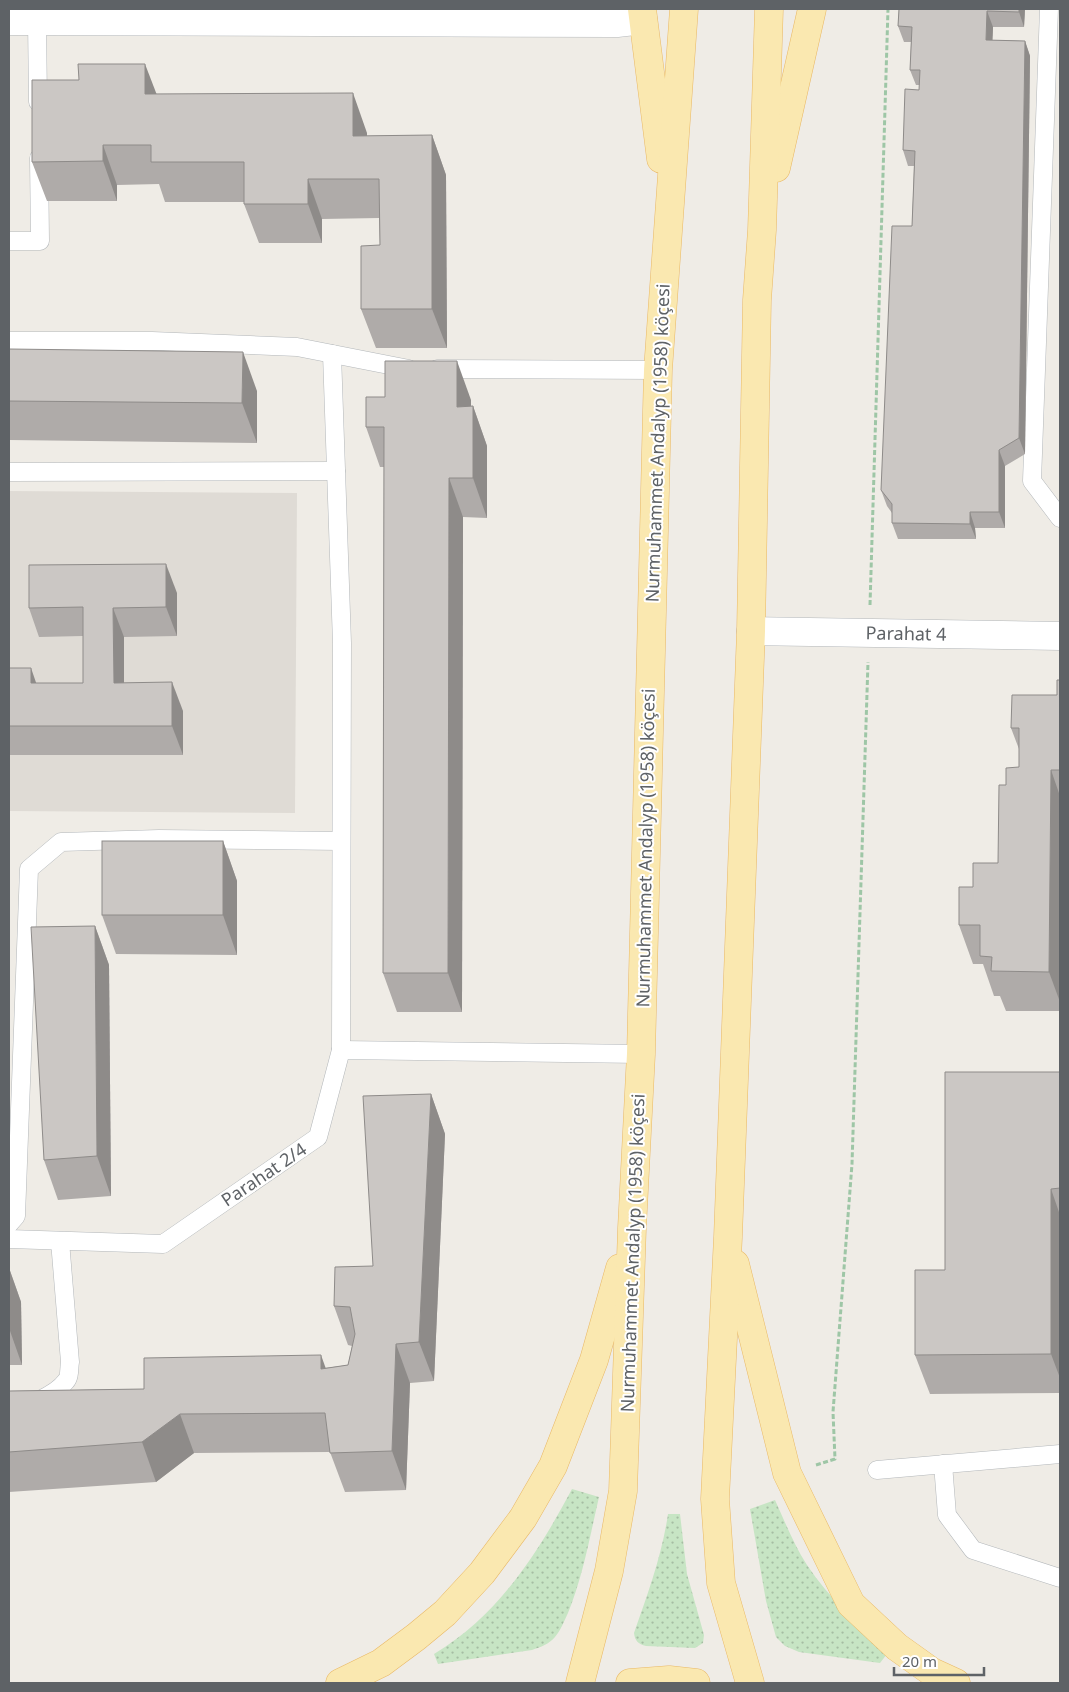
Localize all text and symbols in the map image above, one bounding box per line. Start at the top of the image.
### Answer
street label: Nurmuhammet Andalyp (1958) köçesi [639,283,675,603]
street label: Parahat 4 [865,620,947,646]
street label: Nurmuhammet Andalyp (1958) köçesi [630,688,660,1008]
street label: Nurmuhammet Andalyp (1958) köçesi [614,1093,650,1413]
street label: Parahat 2/4 [216,1137,311,1211]
scale bar [894,1644,984,1676]
text: 20 m [902,1651,937,1671]

